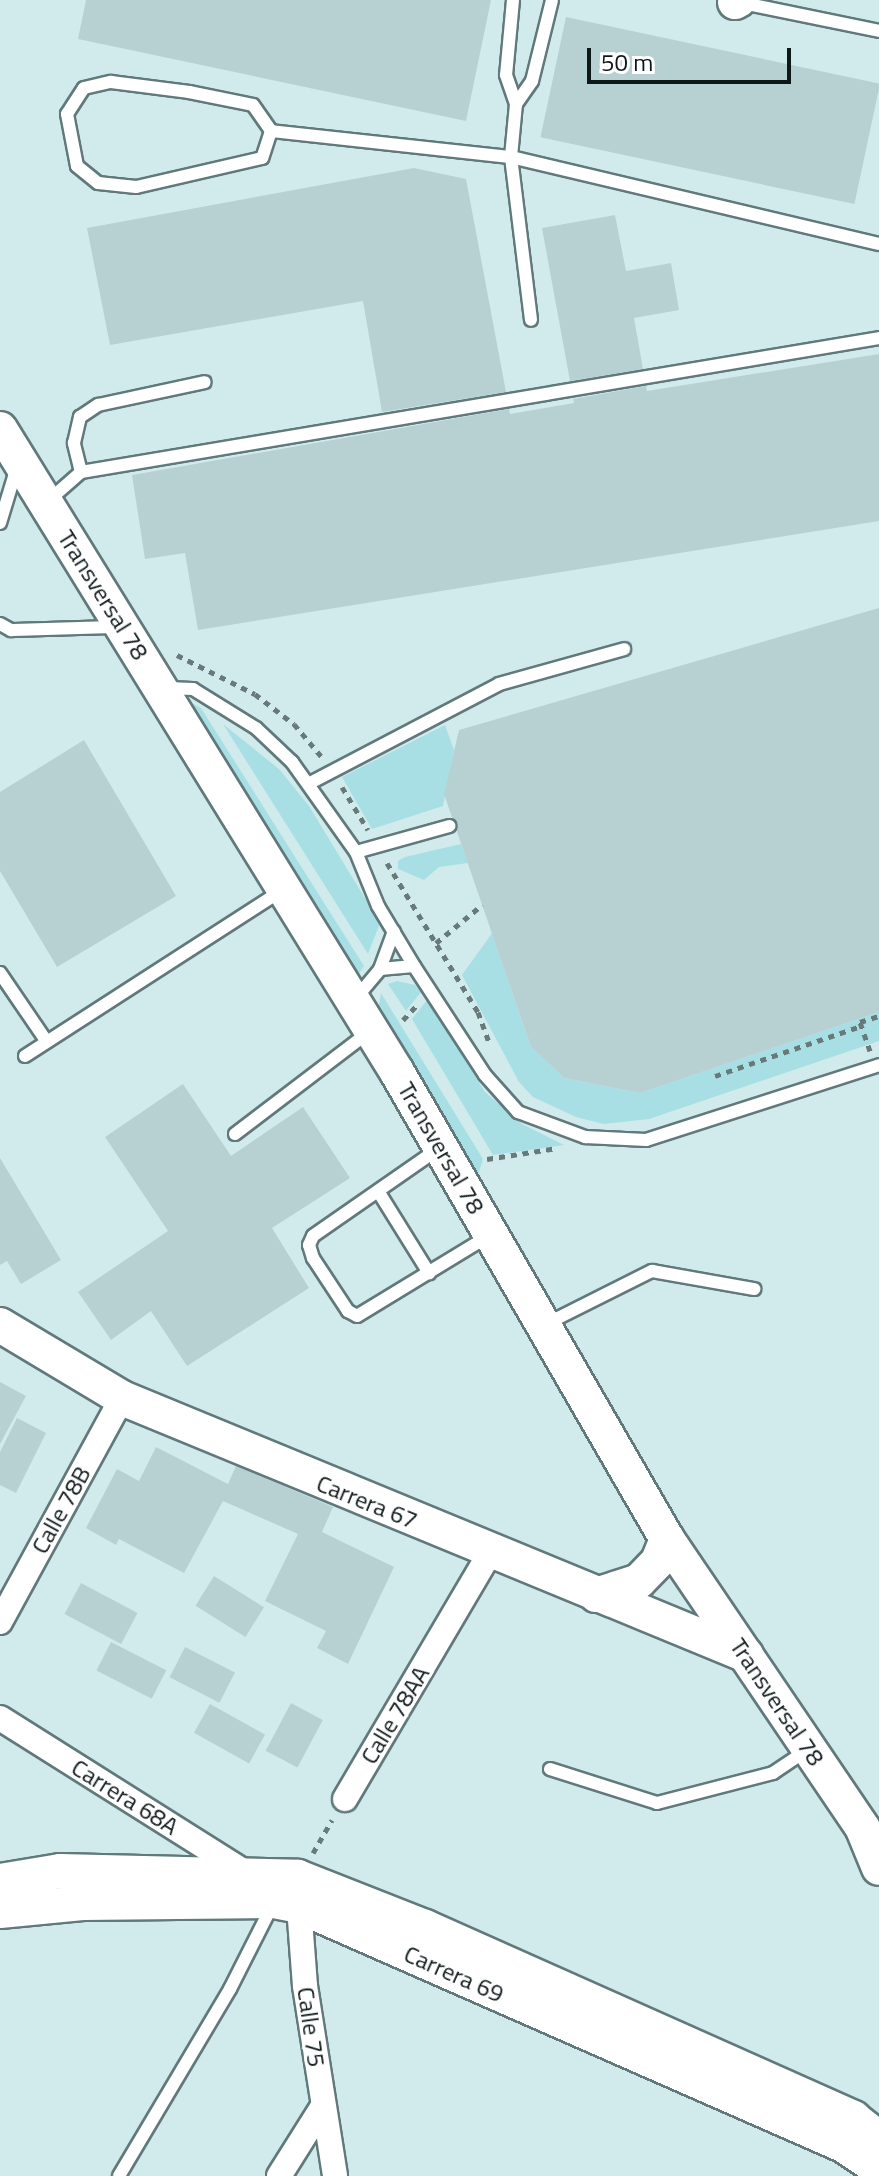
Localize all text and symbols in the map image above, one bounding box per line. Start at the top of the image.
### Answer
scale bar [591,32,795,82]
text: 50 m [601,44,653,80]
street label: Transversal 78 [52,525,154,665]
street label: Transversal 78 [392,1077,490,1219]
street label: Calle 78B [25,1461,97,1559]
street label: Carrera 67 [312,1469,422,1535]
street label: Transversal 78 [724,1633,830,1771]
street label: Calle 78AA [355,1661,435,1769]
street label: Carrera 68A [66,1753,184,1841]
street label: Carrera 69 [400,1939,508,2009]
street label: Calle 75 [291,1985,331,2069]

